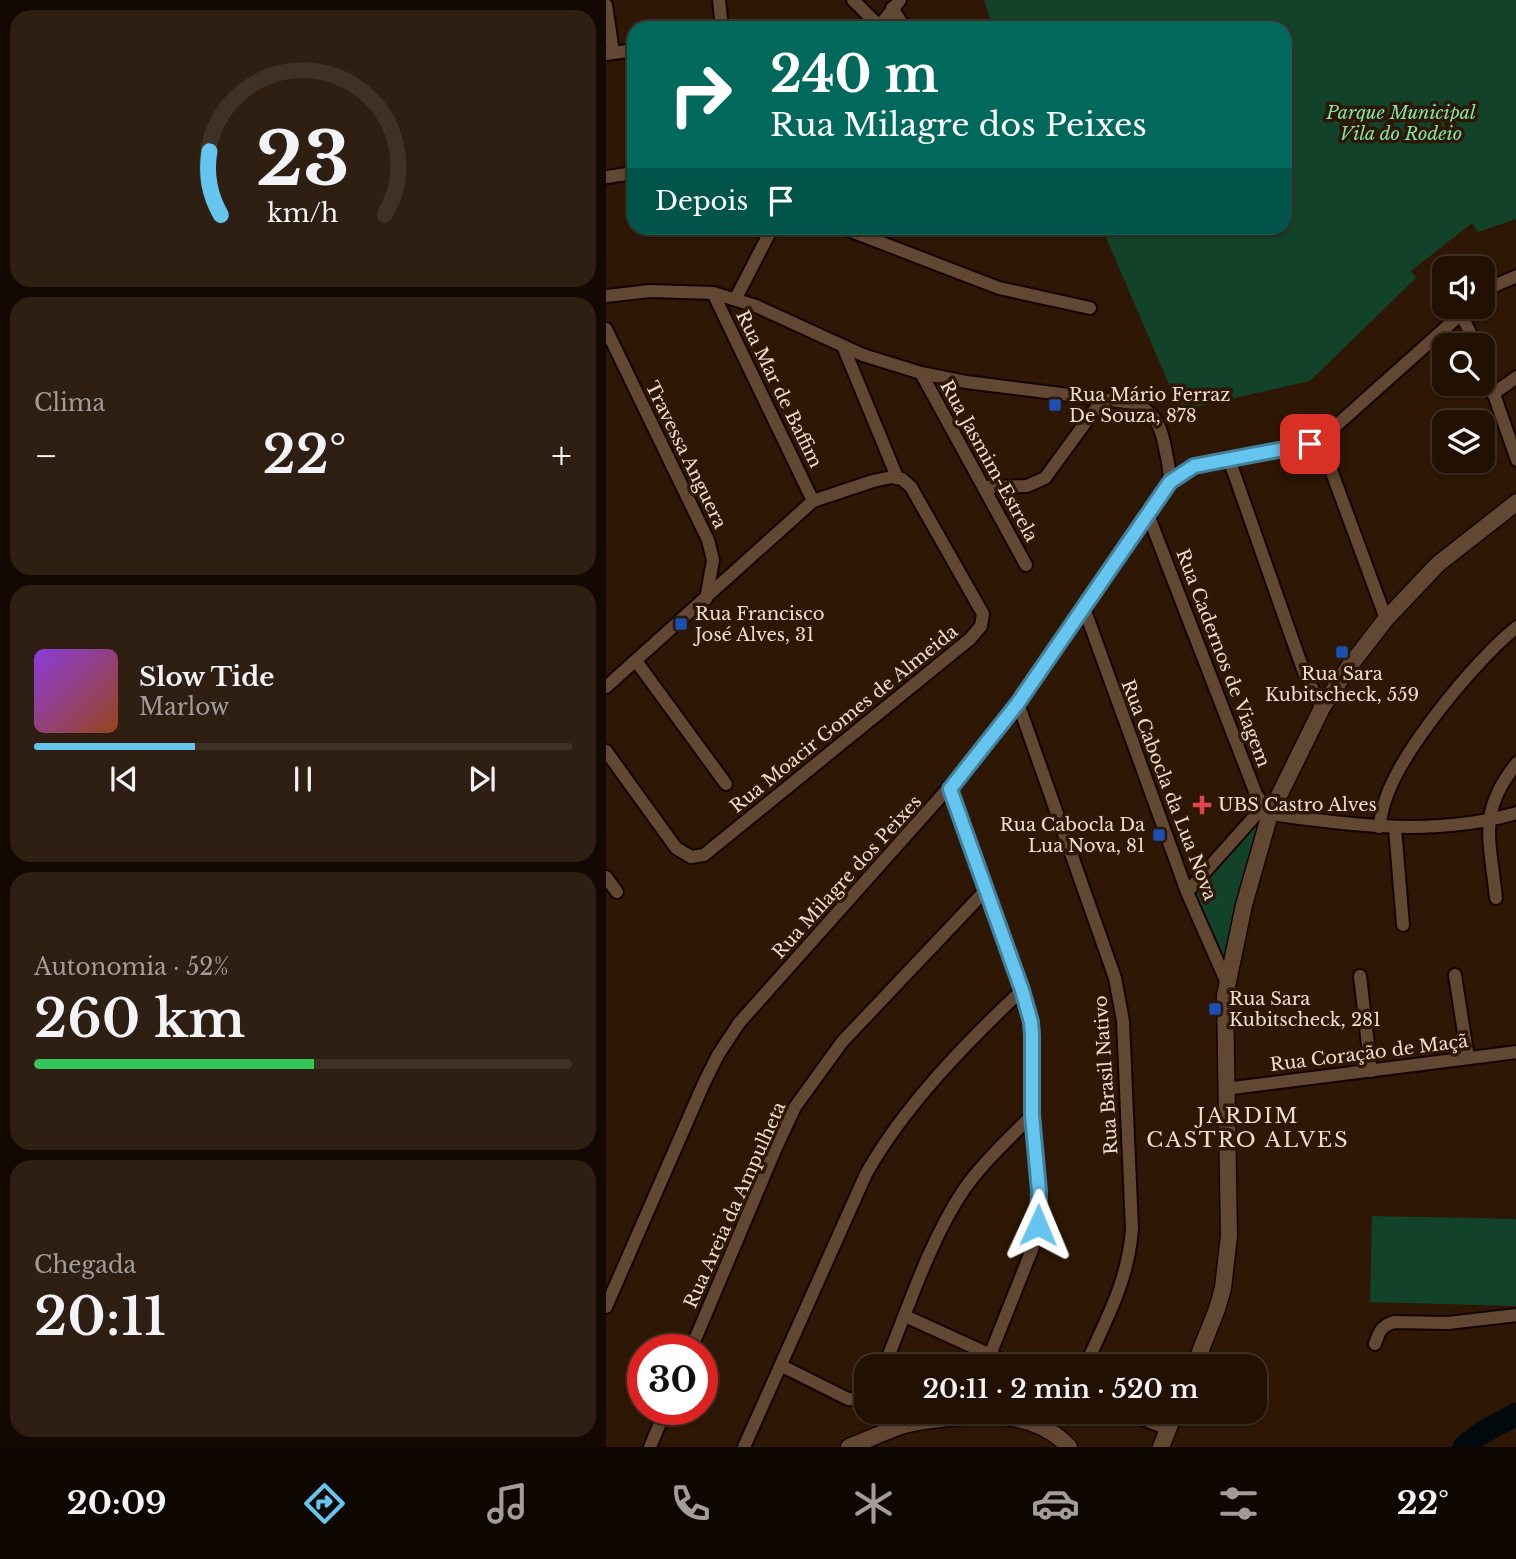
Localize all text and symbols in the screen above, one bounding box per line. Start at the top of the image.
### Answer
text: 240 m [770,44,939,105]
icon: right [655,49,746,140]
park label: Parque Municipal Vila do Rodeio [1325,102,1476,145]
text: Rua Milagre dos Peixes [770,105,1147,145]
text: 23 [256,114,350,205]
icon: arrive [762,182,800,220]
text: Depois [655,185,748,217]
text: km/h [268,198,338,229]
map controls [1432,256,1495,473]
button: sound [1432,256,1495,319]
street label: Rua Mar de Baffim [731,307,827,471]
button: search [1432,333,1495,396]
street label: Rua Jasmim-Estrela [935,376,1043,546]
street label: Travessa Anguera [641,378,731,532]
place label: Rua Mário Ferraz De Souza, 878 [1069,384,1230,427]
text: Clima [34,389,105,417]
marker: Rua Mário Ferraz De Souza, 878 [1047,397,1063,413]
button: layers [1432,410,1495,473]
pin [1280,414,1340,474]
text: 22° [263,423,347,487]
icon: arrive [1291,425,1329,463]
text: − [34,432,58,479]
text: + [551,432,572,479]
street label: Rua Cadernos de Viagem [1171,546,1275,770]
place label: Rua Francisco José Alves, 31 [693,603,824,646]
marker: Rua Francisco José Alves, 31 [673,616,689,632]
street label: Rua Moacir Gomes de Almeida [726,620,962,818]
marker: Rua Sara Kubitscheck, 559 [1334,644,1350,660]
text: Slow Tide [139,661,275,693]
place label: Rua Sara Kubitscheck, 559 [1265,663,1419,706]
street label: Rua Cabocla da Lua Nova [1117,677,1221,903]
text: Marlow [139,693,229,721]
icon: previous [105,760,143,798]
icon: pause [284,760,322,798]
icon: next [463,760,501,798]
street label: Rua Milagre dos Peixes [768,791,926,963]
place label: UBS Castro Alves [1218,794,1377,816]
marker: UBS Castro Alves [1192,795,1212,815]
place label: Rua Cabocla Da Lua Nova, 81 [1000,814,1145,857]
marker: Rua Cabocla Da Lua Nova, 81 [1151,827,1167,843]
text: Autonomia · 52% [34,953,229,981]
text: 260 km [34,987,245,1051]
place label: Rua Sara Kubitscheck, 281 [1229,988,1381,1031]
street label: Rua Brasil Nativo [1089,995,1123,1155]
marker: Rua Sara Kubitscheck, 281 [1207,1001,1223,1017]
street label: Rua Coração de Maçã [1269,1030,1469,1076]
street label: Rua Areia da Ampulheta [680,1098,790,1311]
district label: JARDIM CASTRO ALVES [1146,1103,1350,1153]
position arrow [1001,1188,1075,1262]
text: Chegada [34,1251,136,1279]
text: 20:11 [34,1285,166,1349]
speed limit sign: 30 [627,1334,718,1425]
text: 20:11 · 2 min · 520 m [922,1373,1199,1405]
icon: directions [300,1479,349,1528]
icon: music [483,1479,532,1528]
icon: phone [666,1479,715,1528]
icon: climate [849,1479,898,1528]
icon: car [1031,1479,1080,1528]
icon: filters [1214,1479,1263,1528]
text: 20:09 [67,1483,167,1523]
text: 22° [1397,1483,1449,1523]

